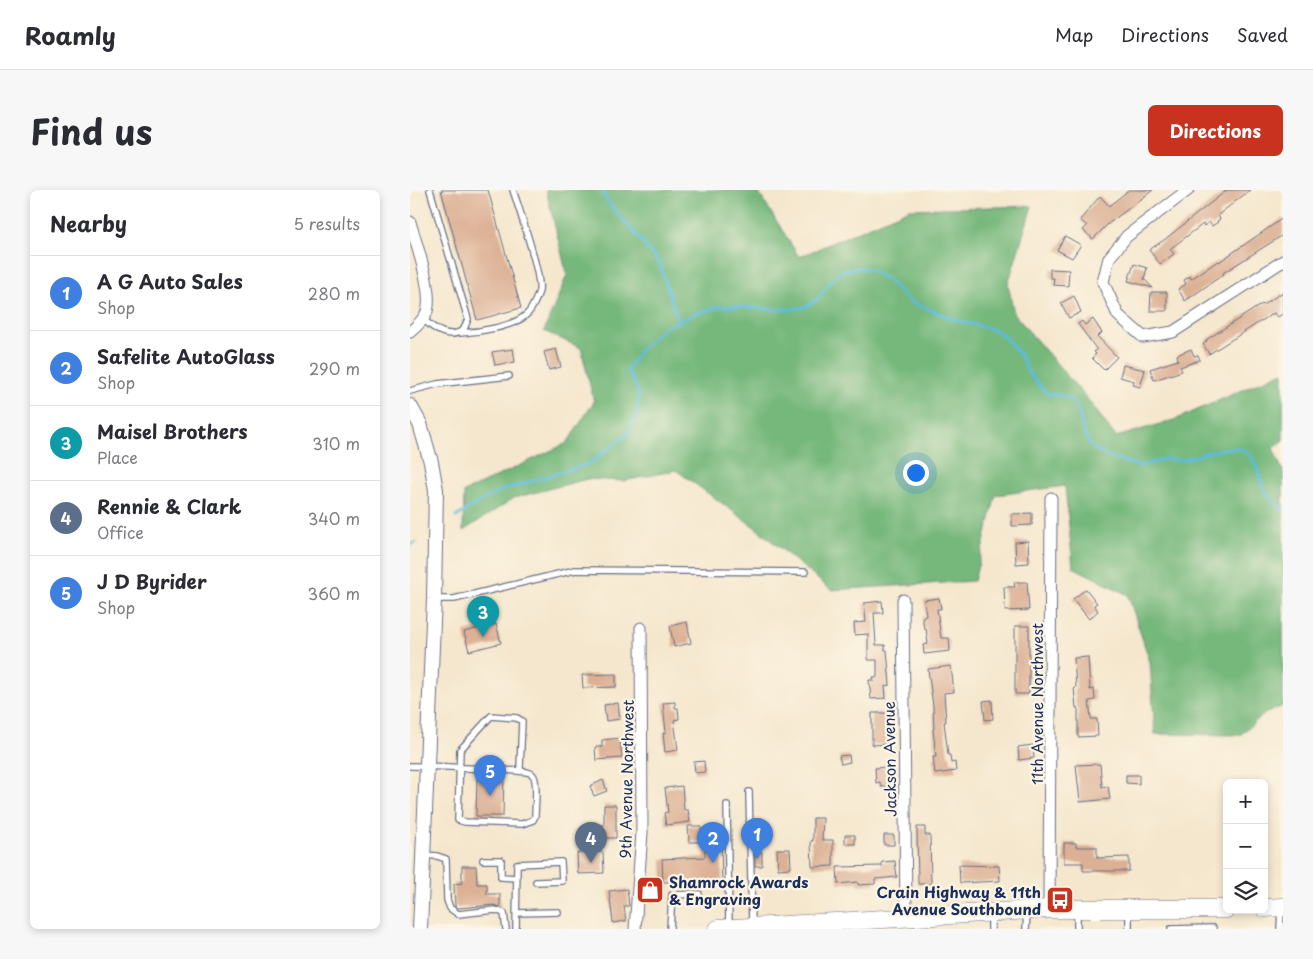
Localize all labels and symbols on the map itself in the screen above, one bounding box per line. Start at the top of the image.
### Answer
your location [903,460,929,486]
pin: 3 [467,596,499,637]
street label: 11th Avenue Northwest [1025,623,1048,785]
street label: 9th Avenue Northwest [613,699,639,859]
street label: Jackson Avenue [876,701,902,817]
pin: 5 [474,755,506,796]
pin: 1 [741,818,773,859]
pin: 4 [575,822,607,863]
pin: 2 [697,822,729,863]
place label: Shamrock Awards & Engraving [669,870,808,910]
shop icon: Shamrock Awards & Engraving [635,875,665,905]
place label: Crain Highway & 11th Avenue Southbound [877,880,1041,920]
bus stop icon: Crain Highway & 11th Avenue Southbound [1045,885,1075,915]

